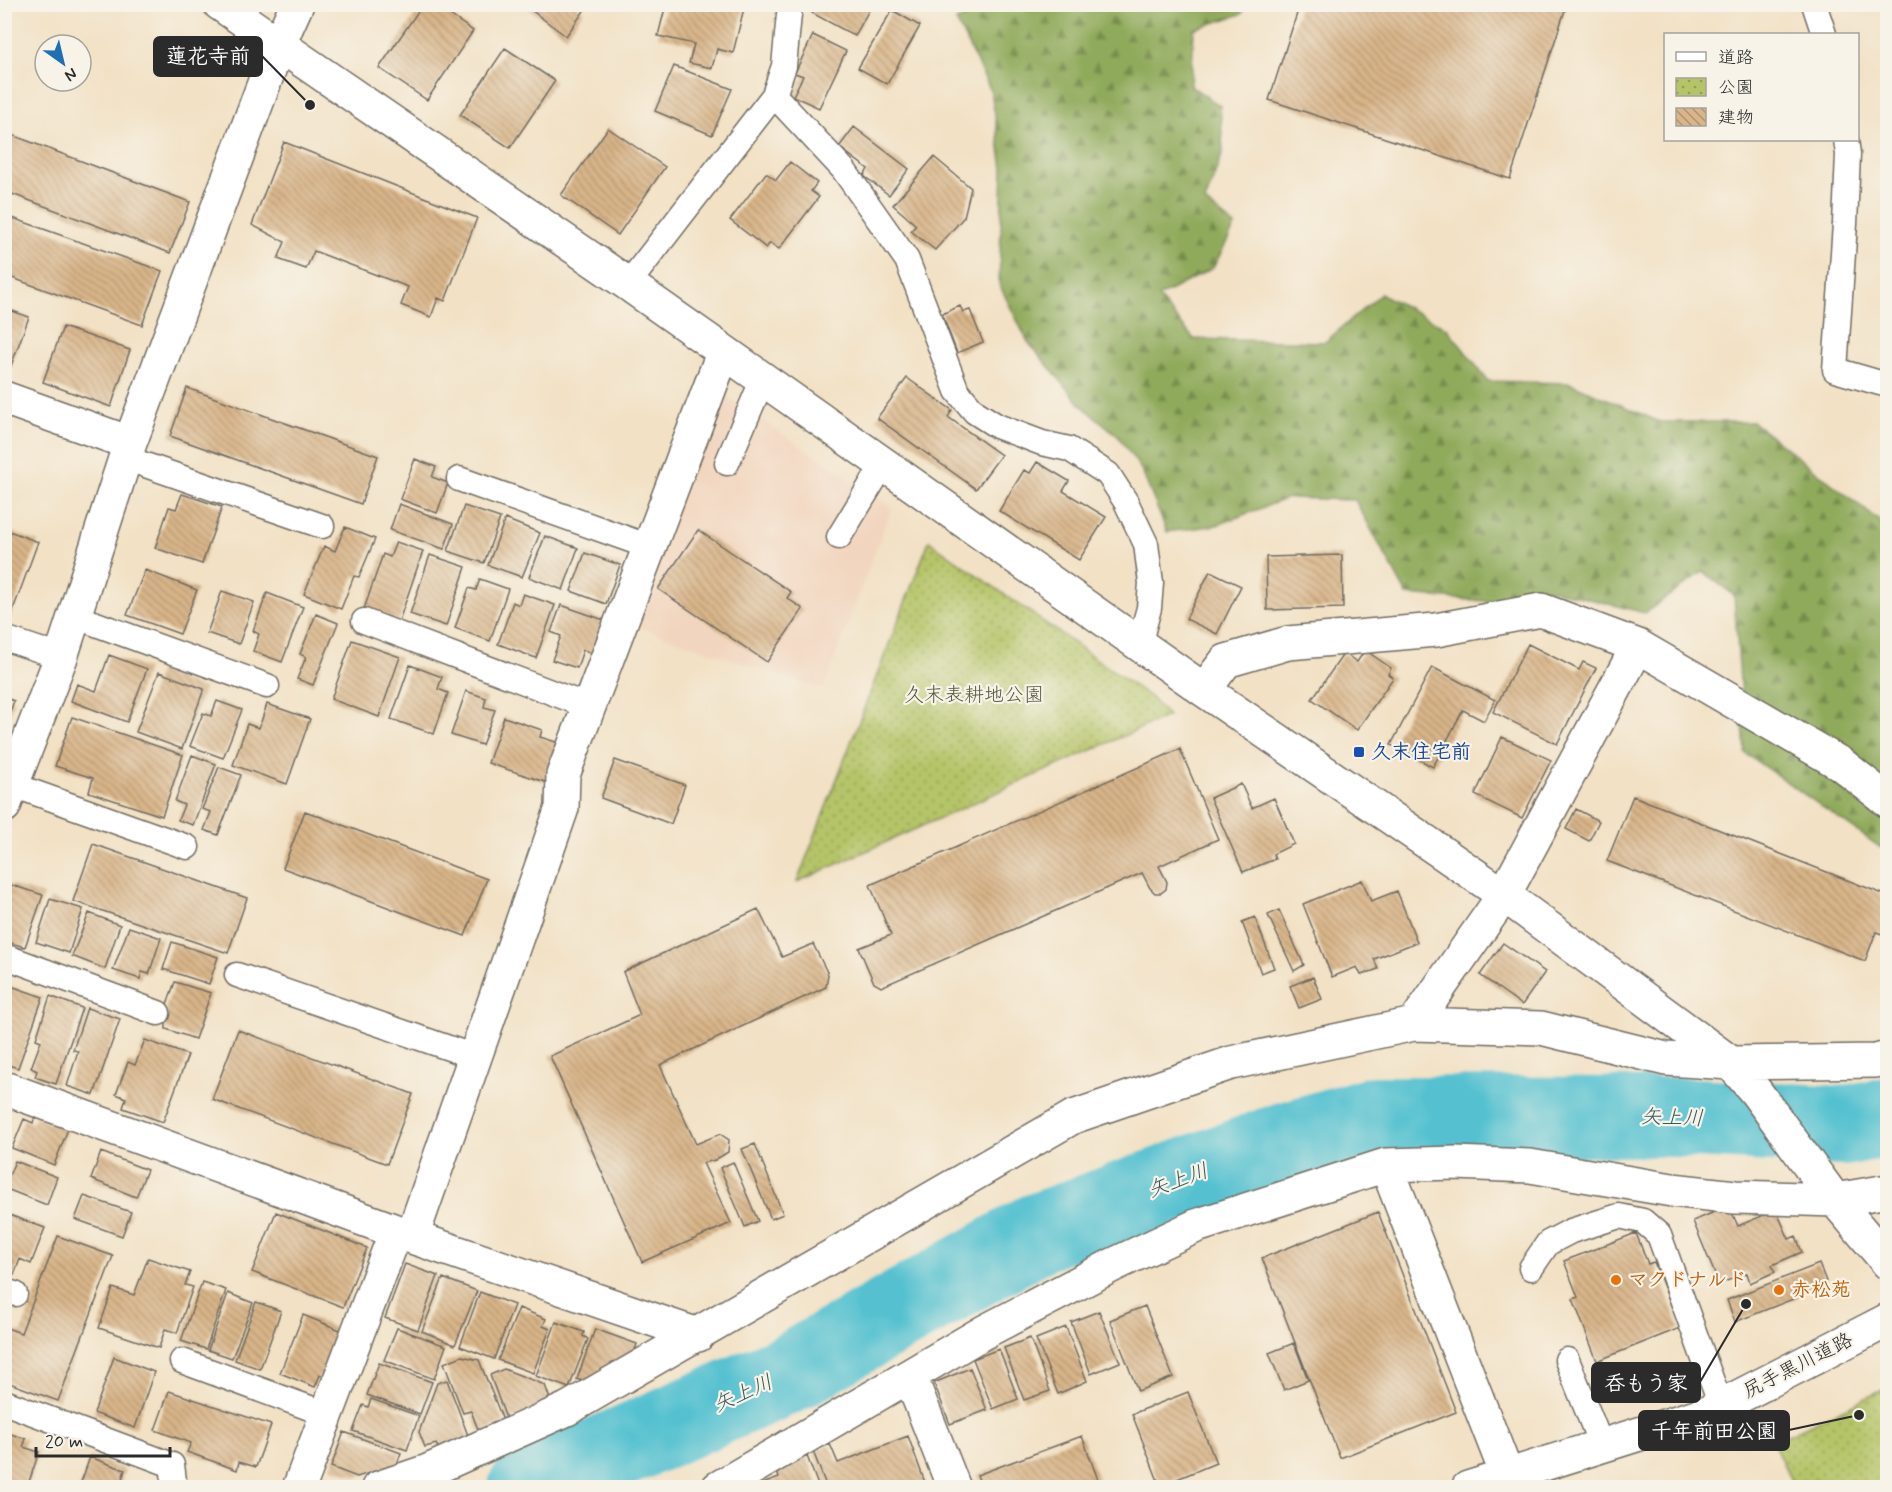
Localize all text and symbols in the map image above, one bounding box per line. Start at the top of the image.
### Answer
north arrow [33,33,93,93]
legend [1664,33,1859,141]
callout: 蓮花寺前 [154,37,262,76]
text: 蓮花寺前 [166,43,250,71]
text: 道路 [1718,46,1754,70]
text: N [60,63,81,86]
text: 公園 [1718,76,1754,100]
text: 建物 [1718,106,1754,130]
park label: 久末表耕地公園 [904,682,1044,709]
place label: 久末住宅前 [1371,739,1471,766]
marker: 久末住宅前 [1352,745,1366,759]
water label: 矢上川 [1640,1103,1704,1133]
water label: 矢上川 [1144,1157,1212,1205]
place label: マクドナルド [1628,1267,1747,1294]
marker: マクドナルド [1609,1273,1623,1287]
place label: 赤松苑 [1791,1277,1851,1304]
marker: 赤松苑 [1772,1283,1786,1297]
street label: 尻手黒川道路 [1738,1327,1858,1405]
callout: 呑もう家 [1592,1363,1700,1402]
water label: 矢上川 [709,1368,777,1420]
text: 呑もう家 [1604,1370,1688,1398]
callout: 千年前田公園 [1639,1411,1789,1450]
text: 千年前田公園 [1651,1418,1777,1446]
scale bar [36,1420,170,1458]
text: 20 m [45,1430,83,1454]

